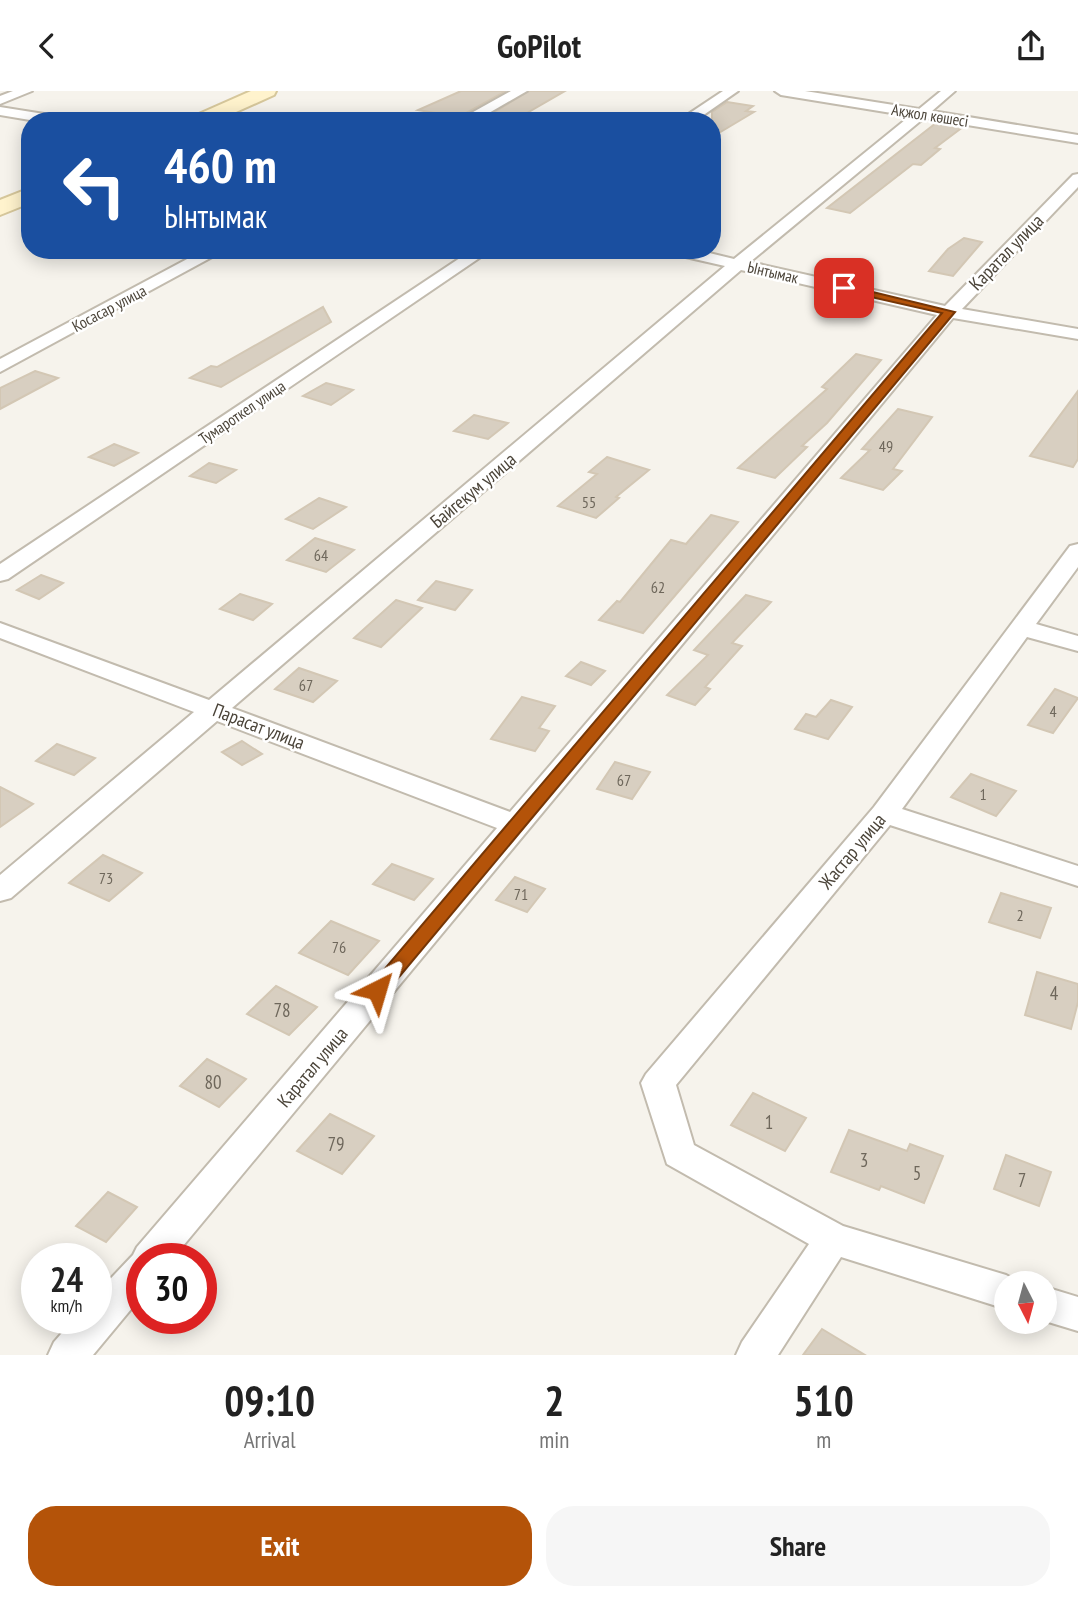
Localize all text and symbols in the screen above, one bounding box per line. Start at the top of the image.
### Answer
text: GoPilot [497,25,581,67]
icon: back [28,27,66,65]
icon: share [1012,27,1050,65]
street label: Ақжол көшесі [890,99,970,131]
text: 460 m [164,133,277,197]
icon: left [49,140,140,231]
text: Ынтымак [164,195,267,237]
street label: Каратал улица [964,209,1048,295]
street label: Ынтымак [746,256,801,288]
pin [814,258,874,318]
icon: arrive [825,269,863,307]
street label: Косасар улица [68,280,150,336]
street label: Тумароткел улица [195,376,289,448]
house number: 49 [879,436,893,456]
street label: Байгекум улица [425,447,521,533]
house number: 55 [582,492,596,512]
house number: 64 [314,545,328,565]
house number: 62 [651,577,665,597]
house number: 67 [299,675,313,695]
street label: Парасат улица [210,698,308,754]
house number: 4 [1049,701,1057,721]
house number: 67 [617,770,631,790]
house number: 1 [979,784,987,804]
street label: Жастар улица [813,808,891,895]
house number: 73 [99,868,113,888]
house number: 71 [514,884,528,904]
house number: 2 [1016,905,1024,925]
house number: 76 [332,937,346,957]
position arrow [340,953,414,1027]
house number: 4 [1050,981,1059,1005]
house number: 78 [273,998,291,1022]
street label: Каратал улица [272,1022,352,1112]
house number: 80 [204,1070,222,1094]
house number: 1 [765,1110,773,1134]
house number: 79 [327,1132,345,1156]
house number: 3 [860,1148,868,1172]
house number: 5 [913,1161,921,1185]
house number: 7 [1018,1168,1026,1192]
speed limit sign: 30 [126,1243,217,1334]
text: 24 [50,1256,83,1302]
north arrow [994,1271,1057,1333]
map controls [994,1271,1057,1334]
text: km/h [51,1294,82,1317]
text: 09:10 [224,1373,315,1428]
text: 2 [544,1373,564,1428]
text: 510 [794,1373,854,1428]
text: Arrival [244,1425,296,1454]
text: min [539,1425,569,1454]
text: m [816,1425,831,1454]
button: Exit [28,1506,532,1586]
button: Share [546,1506,1050,1586]

